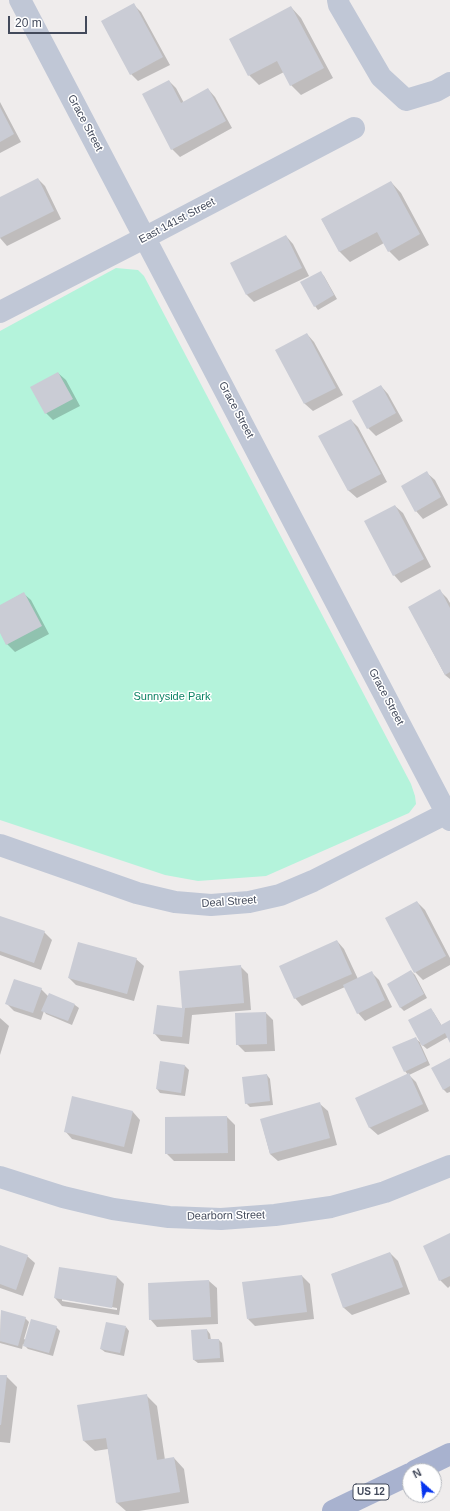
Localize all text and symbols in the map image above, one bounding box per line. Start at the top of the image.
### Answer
scale bar [10,8,89,34]
text: 20 m [15,16,42,30]
street label: Grace Street [65,92,105,154]
street label: East 141st Street [137,195,217,247]
street label: Grace Street [216,379,256,441]
street label: Grace Street [366,666,406,728]
park label: Sunnyside Park [133,690,211,704]
street label: Deal Street [201,893,257,911]
street label: Dearborn Street [187,1209,265,1223]
north arrow [402,1463,442,1503]
text: N [411,1466,423,1480]
road number: US 12 [353,1484,389,1500]

